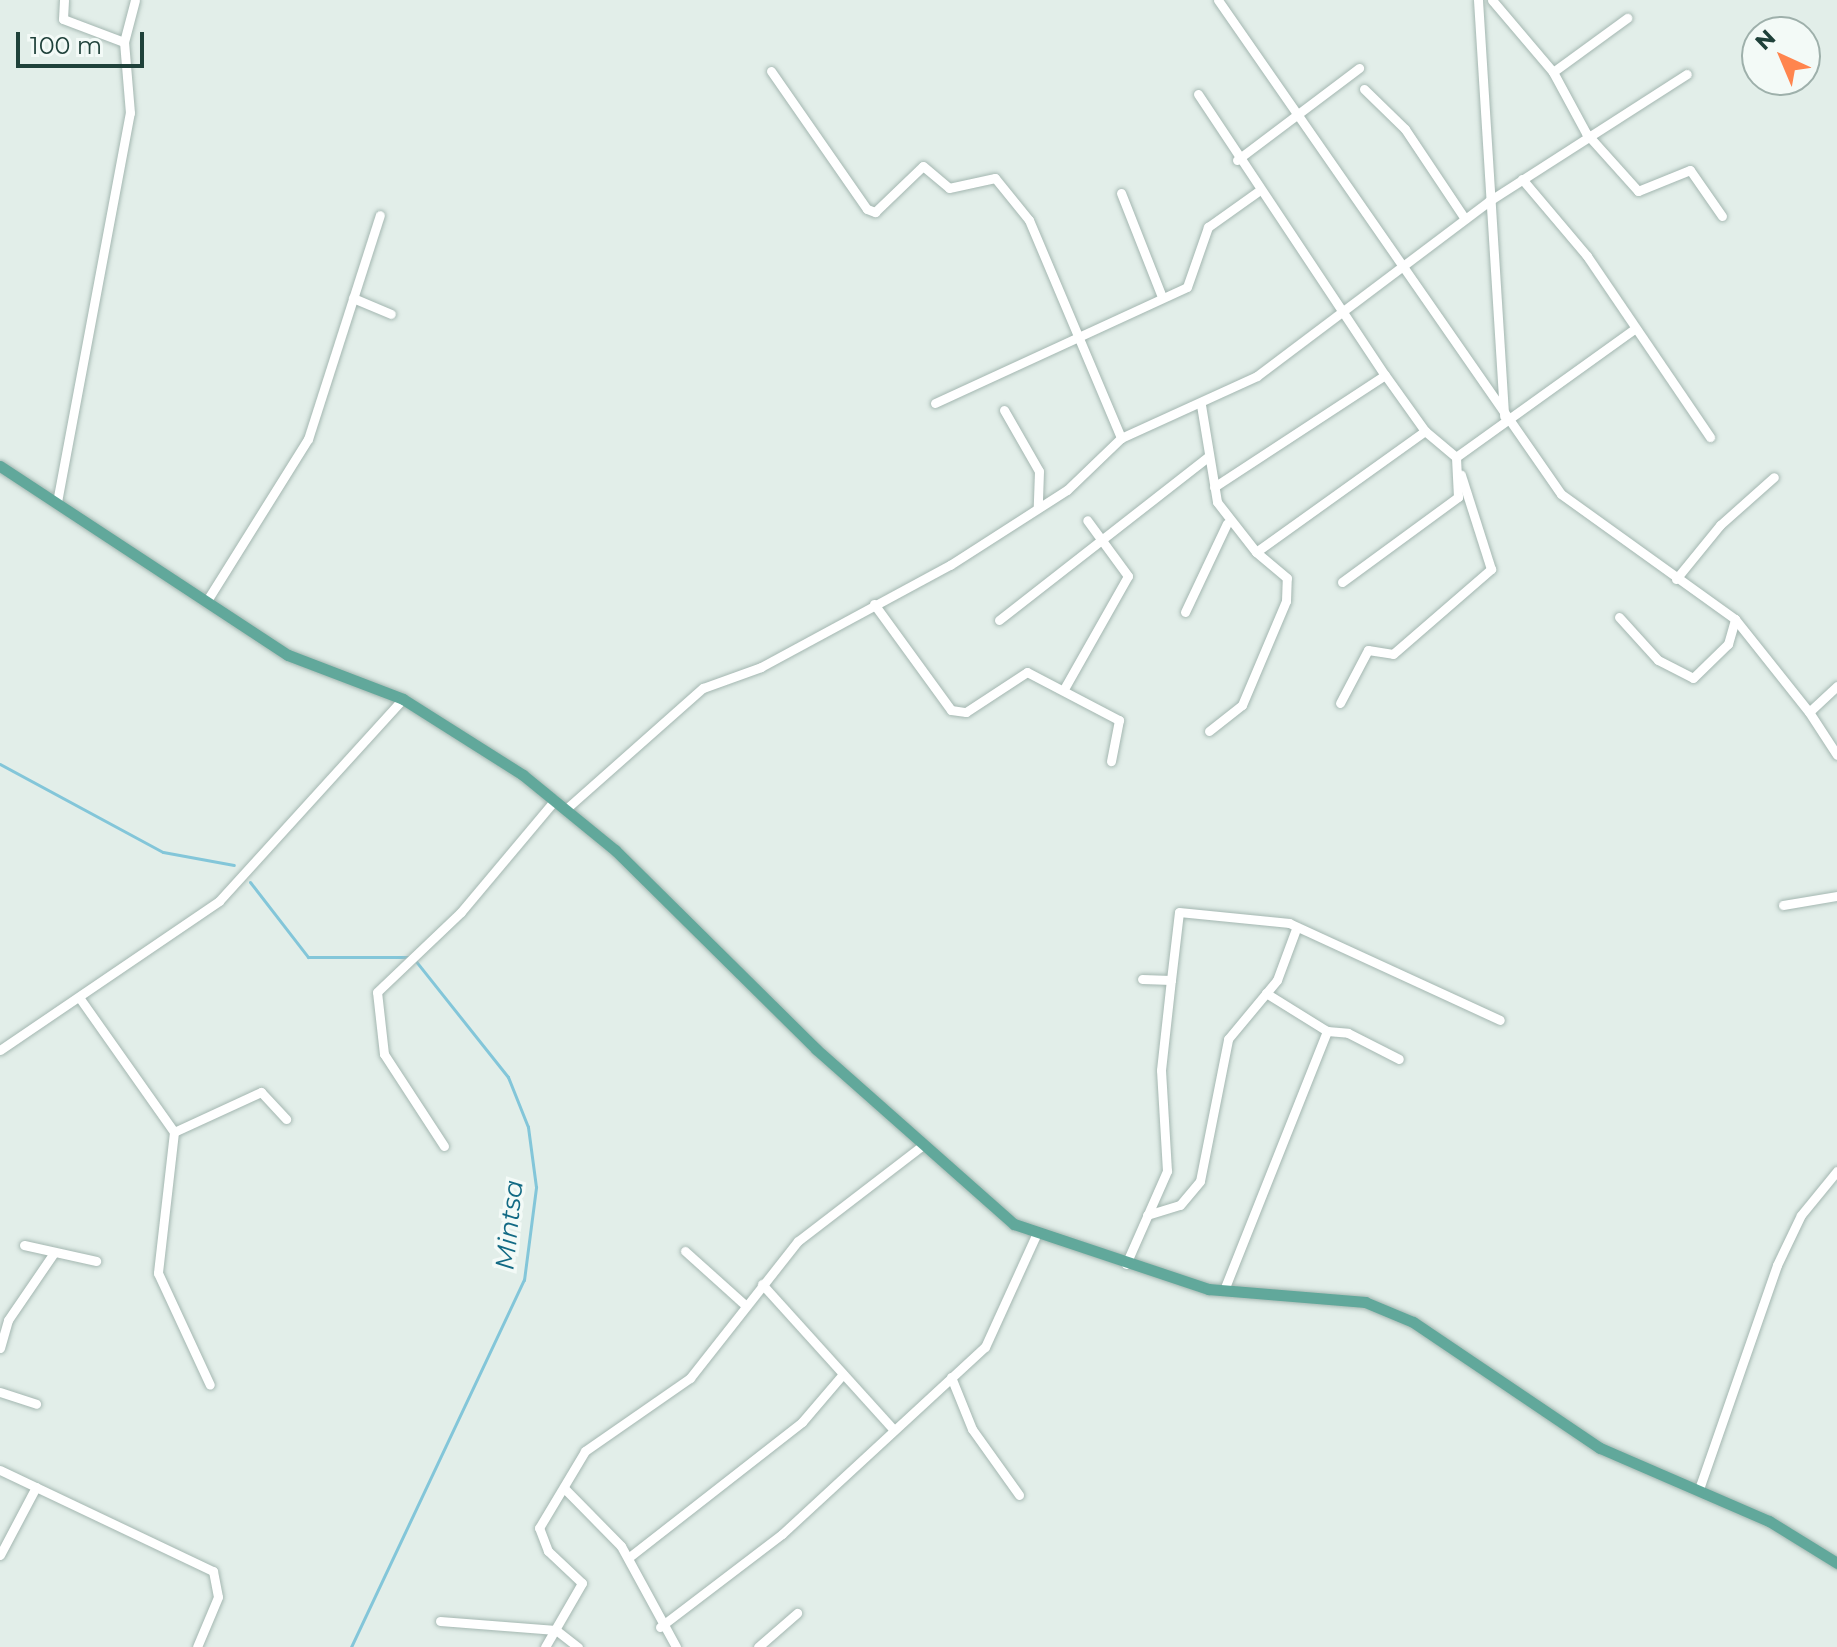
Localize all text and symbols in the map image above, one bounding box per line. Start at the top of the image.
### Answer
scale bar [20,16,148,66]
north arrow [1741,16,1821,96]
text: N [1750,24,1781,56]
text: 100 m [30,31,102,60]
water label: Mintsa [490,1178,530,1272]

